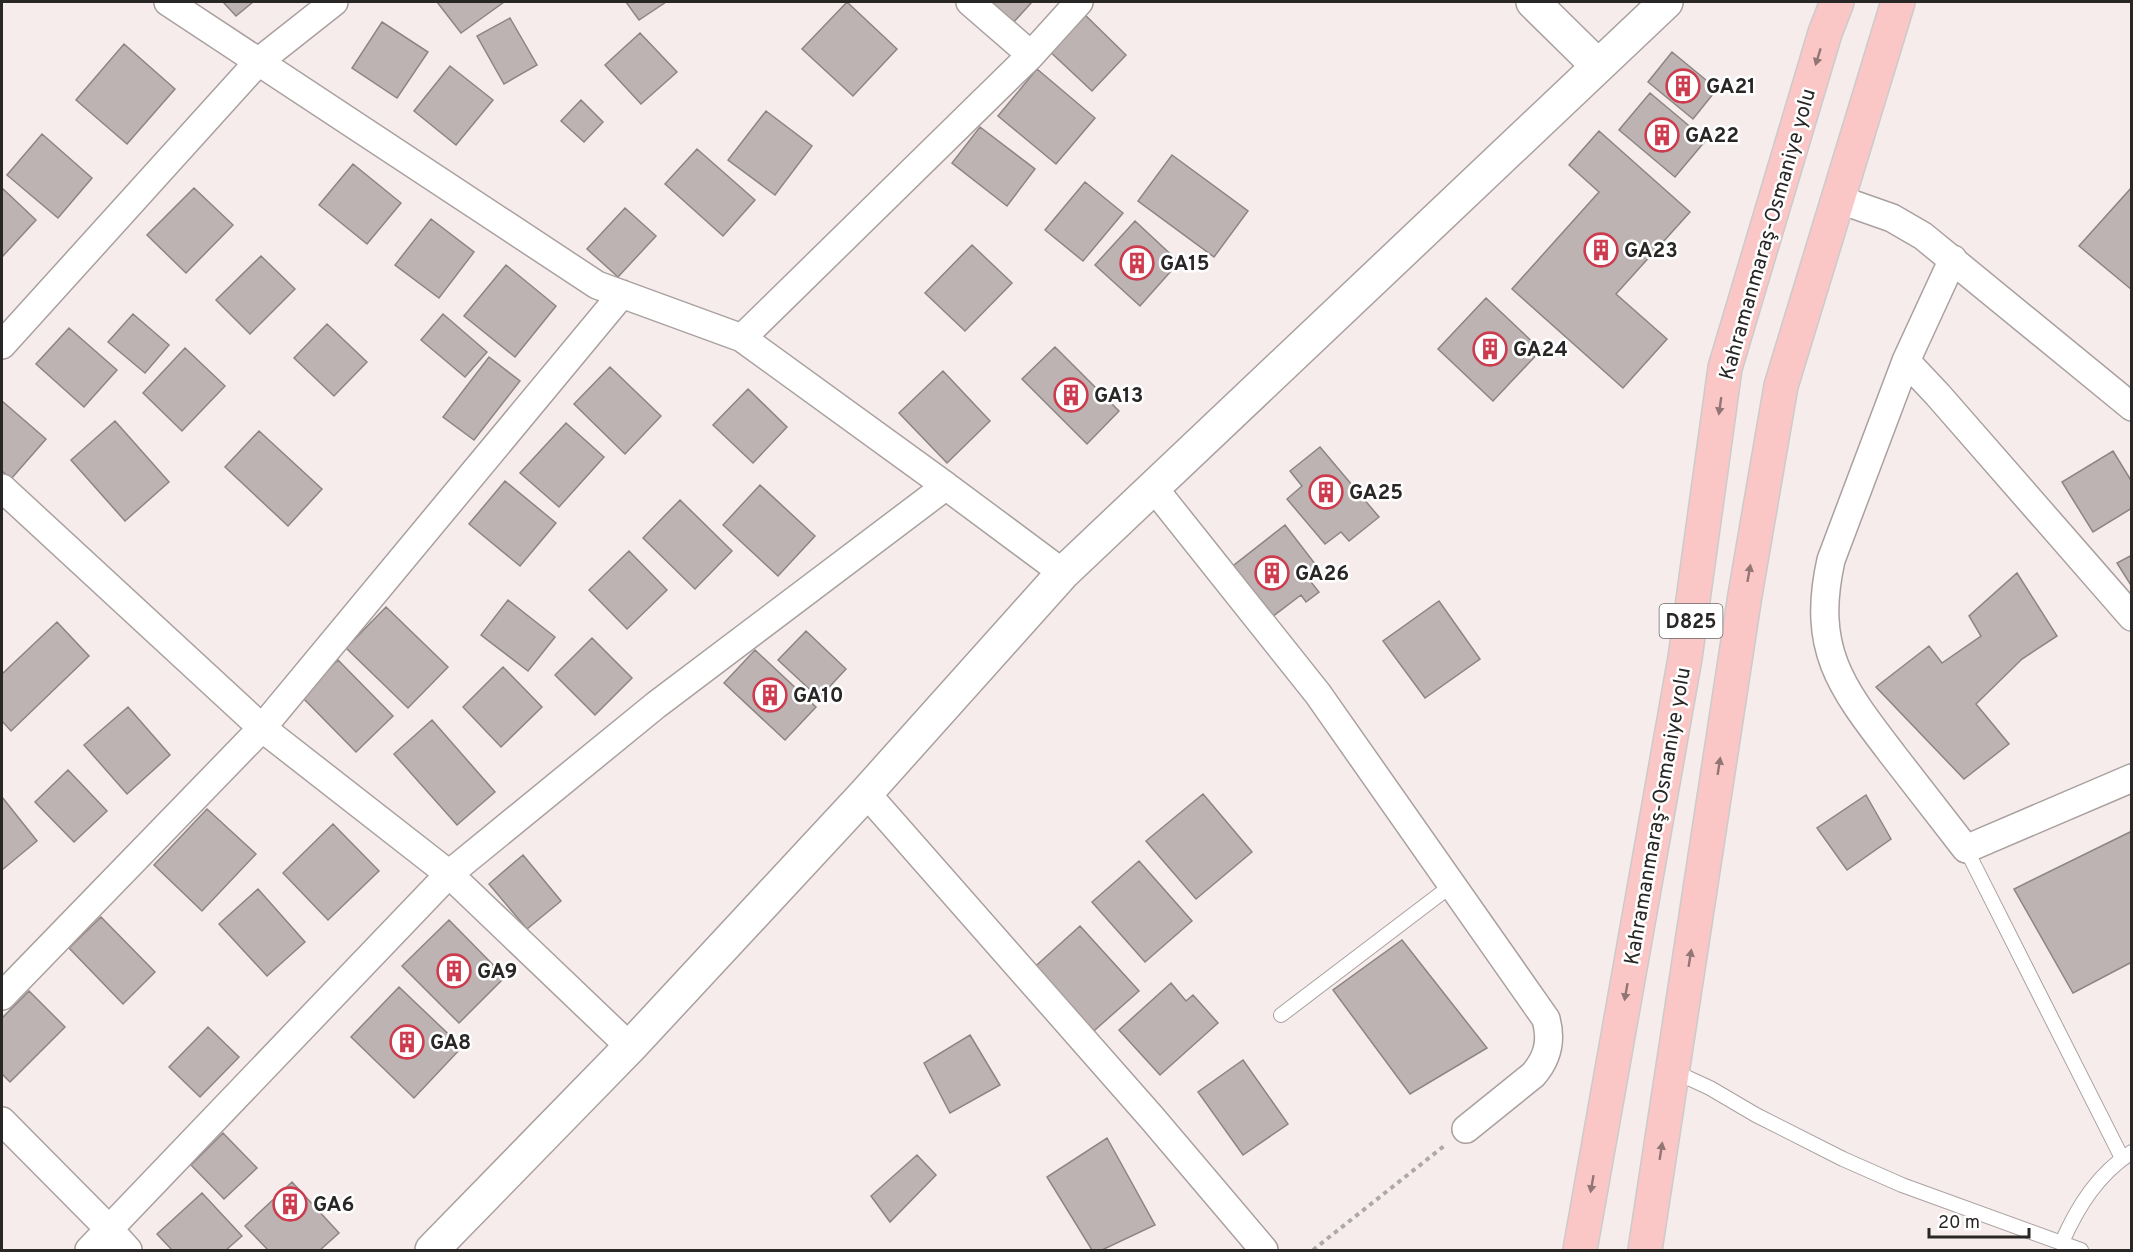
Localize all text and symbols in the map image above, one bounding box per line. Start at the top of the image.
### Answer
one-way arrow [1813,48,1822,66]
building icon: GA21 [1665,68,1701,104]
place label: GA21 [1706,74,1756,101]
street label: Kahramanmaraş-Osmaniye yolu [1714,86,1823,383]
building icon: GA22 [1644,117,1680,153]
place label: GA22 [1685,123,1739,150]
building icon: GA23 [1583,232,1619,268]
place label: GA23 [1624,238,1678,265]
building icon: GA15 [1119,245,1155,281]
place label: GA15 [1160,251,1210,278]
building icon: GA24 [1472,331,1508,367]
place label: GA24 [1513,337,1568,364]
building icon: GA13 [1053,377,1089,413]
place label: GA13 [1094,383,1143,410]
one-way arrow [1715,396,1725,415]
building icon: GA25 [1308,474,1344,510]
place label: GA25 [1349,480,1403,507]
building icon: GA26 [1254,555,1290,591]
place label: GA26 [1295,561,1349,588]
one-way arrow [1745,563,1754,582]
road number: D825 [1660,604,1722,638]
street label: Kahramanmaraş-Osmaniye yolu [1619,665,1698,967]
building icon: GA10 [752,677,788,713]
place label: GA10 [793,683,844,710]
one-way arrow [1715,756,1724,775]
one-way arrow [1686,949,1695,968]
building icon: GA9 [436,953,472,989]
place label: GA9 [477,959,517,986]
one-way arrow [1621,983,1630,1002]
building icon: GA8 [389,1024,425,1060]
place label: GA8 [430,1030,471,1057]
one-way arrow [1656,1142,1665,1161]
one-way arrow [1587,1175,1596,1194]
building icon: GA6 [272,1186,308,1222]
place label: GA6 [313,1192,354,1219]
scale bar [1929,1201,2030,1239]
text: 20 m [1938,1212,1980,1235]

